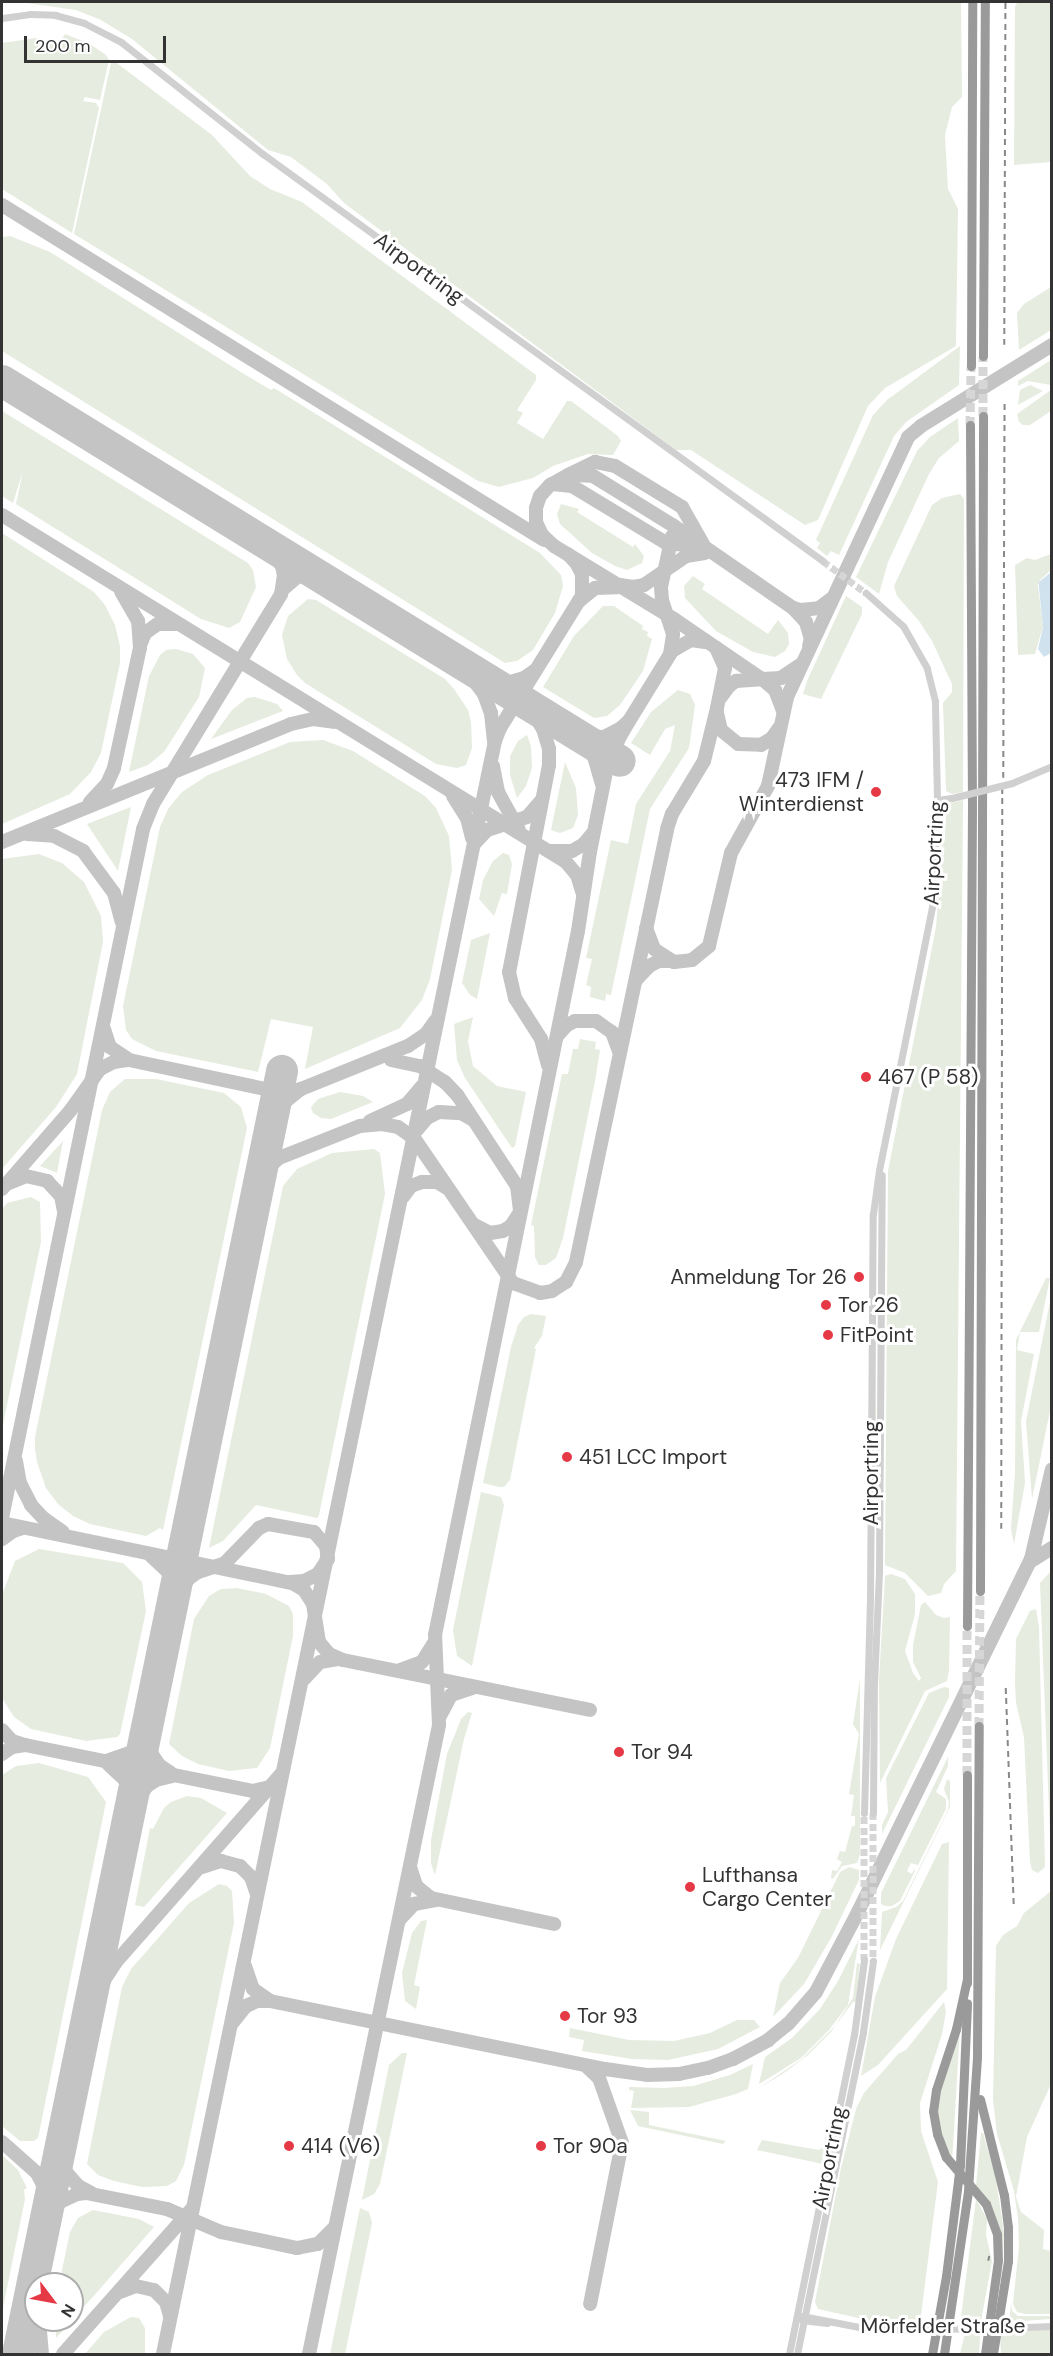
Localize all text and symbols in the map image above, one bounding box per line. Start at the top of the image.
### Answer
scale bar [27,24,170,62]
text: 200 m [35,34,91,58]
street label: Airportring [369,227,469,309]
place label: 473 IFM / Winterdienst [739,767,864,817]
marker: 473 IFM / Winterdienst [869,785,883,799]
street label: Airportring [919,800,949,906]
place label: 467 (P 58) [878,1064,978,1090]
marker: 467 (P 58) [859,1070,873,1084]
place label: Anmeldung Tor 26 [670,1264,847,1290]
marker: Anmeldung Tor 26 [852,1270,866,1284]
place label: Tor 26 [838,1292,899,1318]
marker: Tor 26 [819,1298,833,1312]
place label: FitPoint [840,1322,914,1348]
marker: FitPoint [821,1328,835,1342]
street label: Airportring [858,1421,884,1525]
place label: 451 LCC Import [579,1444,727,1470]
marker: 451 LCC Import [560,1450,574,1464]
place label: Tor 94 [631,1739,693,1765]
marker: Tor 94 [612,1745,626,1759]
place label: Lufthansa Cargo Center [702,1862,832,1912]
marker: Lufthansa Cargo Center [683,1880,697,1894]
place label: Tor 93 [577,2003,638,2029]
marker: Tor 93 [558,2009,572,2023]
street label: Airportring [807,2104,851,2212]
place label: 414 (V6) [301,2133,380,2159]
place label: Tor 90a [553,2133,628,2159]
marker: 414 (V6) [282,2139,296,2153]
marker: Tor 90a [534,2139,548,2153]
north arrow [24,2272,84,2332]
text: N [56,2300,80,2321]
street label: Mörfelder Straße [861,2313,1025,2339]

